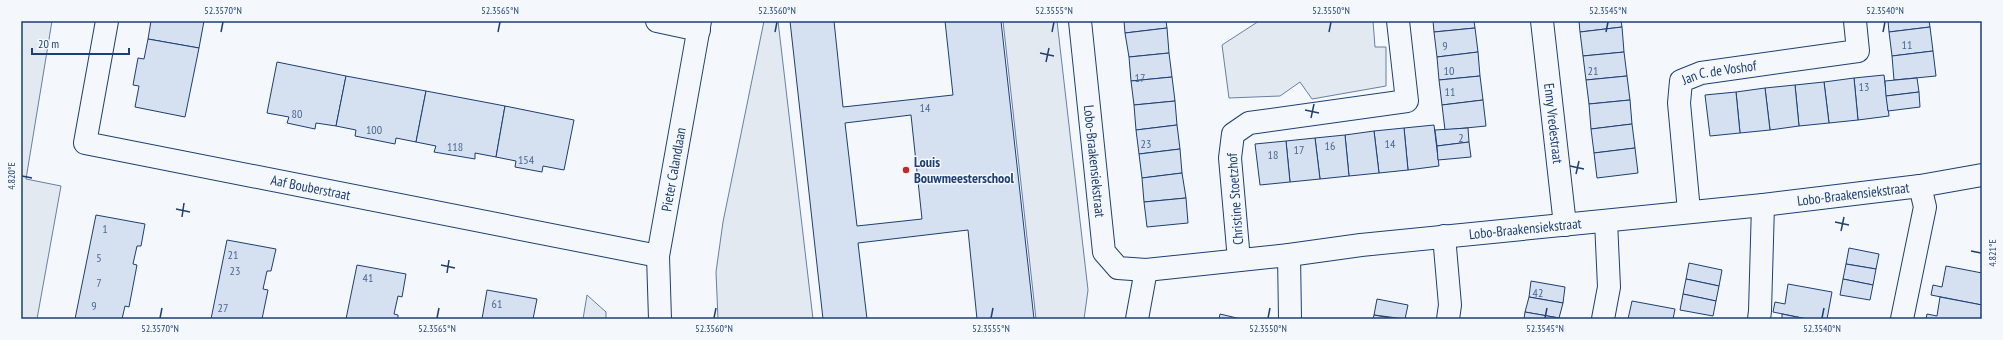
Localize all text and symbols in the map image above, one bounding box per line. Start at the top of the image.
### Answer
text: 52.3570°N [204,4,242,17]
text: 52.3565°N [481,4,519,17]
text: 52.3560°N [758,4,796,17]
text: 52.3555°N [1035,4,1073,17]
text: 52.3550°N [1312,4,1350,17]
text: 52.3545°N [1589,4,1627,17]
text: 52.3540°N [1866,4,1904,17]
scale bar [32,30,129,56]
text: 20 m [38,36,59,51]
house number: 11 [1902,37,1912,52]
house number: 9 [1442,38,1448,53]
street label: Jan C. de Voshof [1678,56,1758,89]
house number: 10 [1444,63,1454,78]
house number: 21 [1588,63,1598,78]
house number: 17 [1135,70,1145,85]
house number: 13 [1859,79,1869,94]
street label: Enny Vredestraat [1540,82,1567,165]
house number: 11 [1445,84,1455,99]
house number: 14 [920,100,931,115]
street label: Lobo-Braakensiekstraat [1080,104,1109,218]
house number: 80 [292,106,302,121]
house number: 100 [366,122,382,137]
street label: Pieter Calandlaan [657,126,690,213]
house number: 2 [1458,130,1464,145]
house number: 23 [1141,136,1151,151]
house number: 14 [1385,136,1396,151]
house number: 16 [1325,138,1335,153]
house number: 118 [447,139,463,154]
house number: 17 [1294,142,1304,157]
house number: 18 [1268,147,1278,162]
house number: 154 [518,152,535,167]
street label: Christine Stoetzhof [1223,152,1247,246]
place label: Louis Bouwmeesterschool [914,153,1015,187]
text: 4.820°E [5,162,18,190]
marker: Louis Bouwmeesterschool [901,165,911,175]
street label: Aaf Bouberstraat [269,171,352,204]
street label: Lobo-Braakensiekstraat [1796,178,1911,210]
street label: Lobo-Braakensiekstraat [1468,214,1582,243]
house number: 1 [102,221,108,236]
text: 4.821°E [1986,239,1999,267]
house number: 21 [228,247,238,262]
house number: 5 [96,250,102,265]
house number: 23 [230,263,240,278]
house number: 41 [363,270,373,285]
house number: 7 [96,275,102,290]
house number: 42 [1533,285,1543,300]
house number: 61 [492,296,502,311]
house number: 9 [91,298,97,313]
house number: 27 [218,300,228,315]
text: 52.3570°N [141,322,179,335]
text: 52.3565°N [418,322,456,335]
text: 52.3560°N [695,322,733,335]
text: 52.3555°N [972,322,1010,335]
text: 52.3550°N [1249,322,1287,335]
text: 52.3545°N [1526,322,1564,335]
text: 52.3540°N [1803,322,1841,335]

